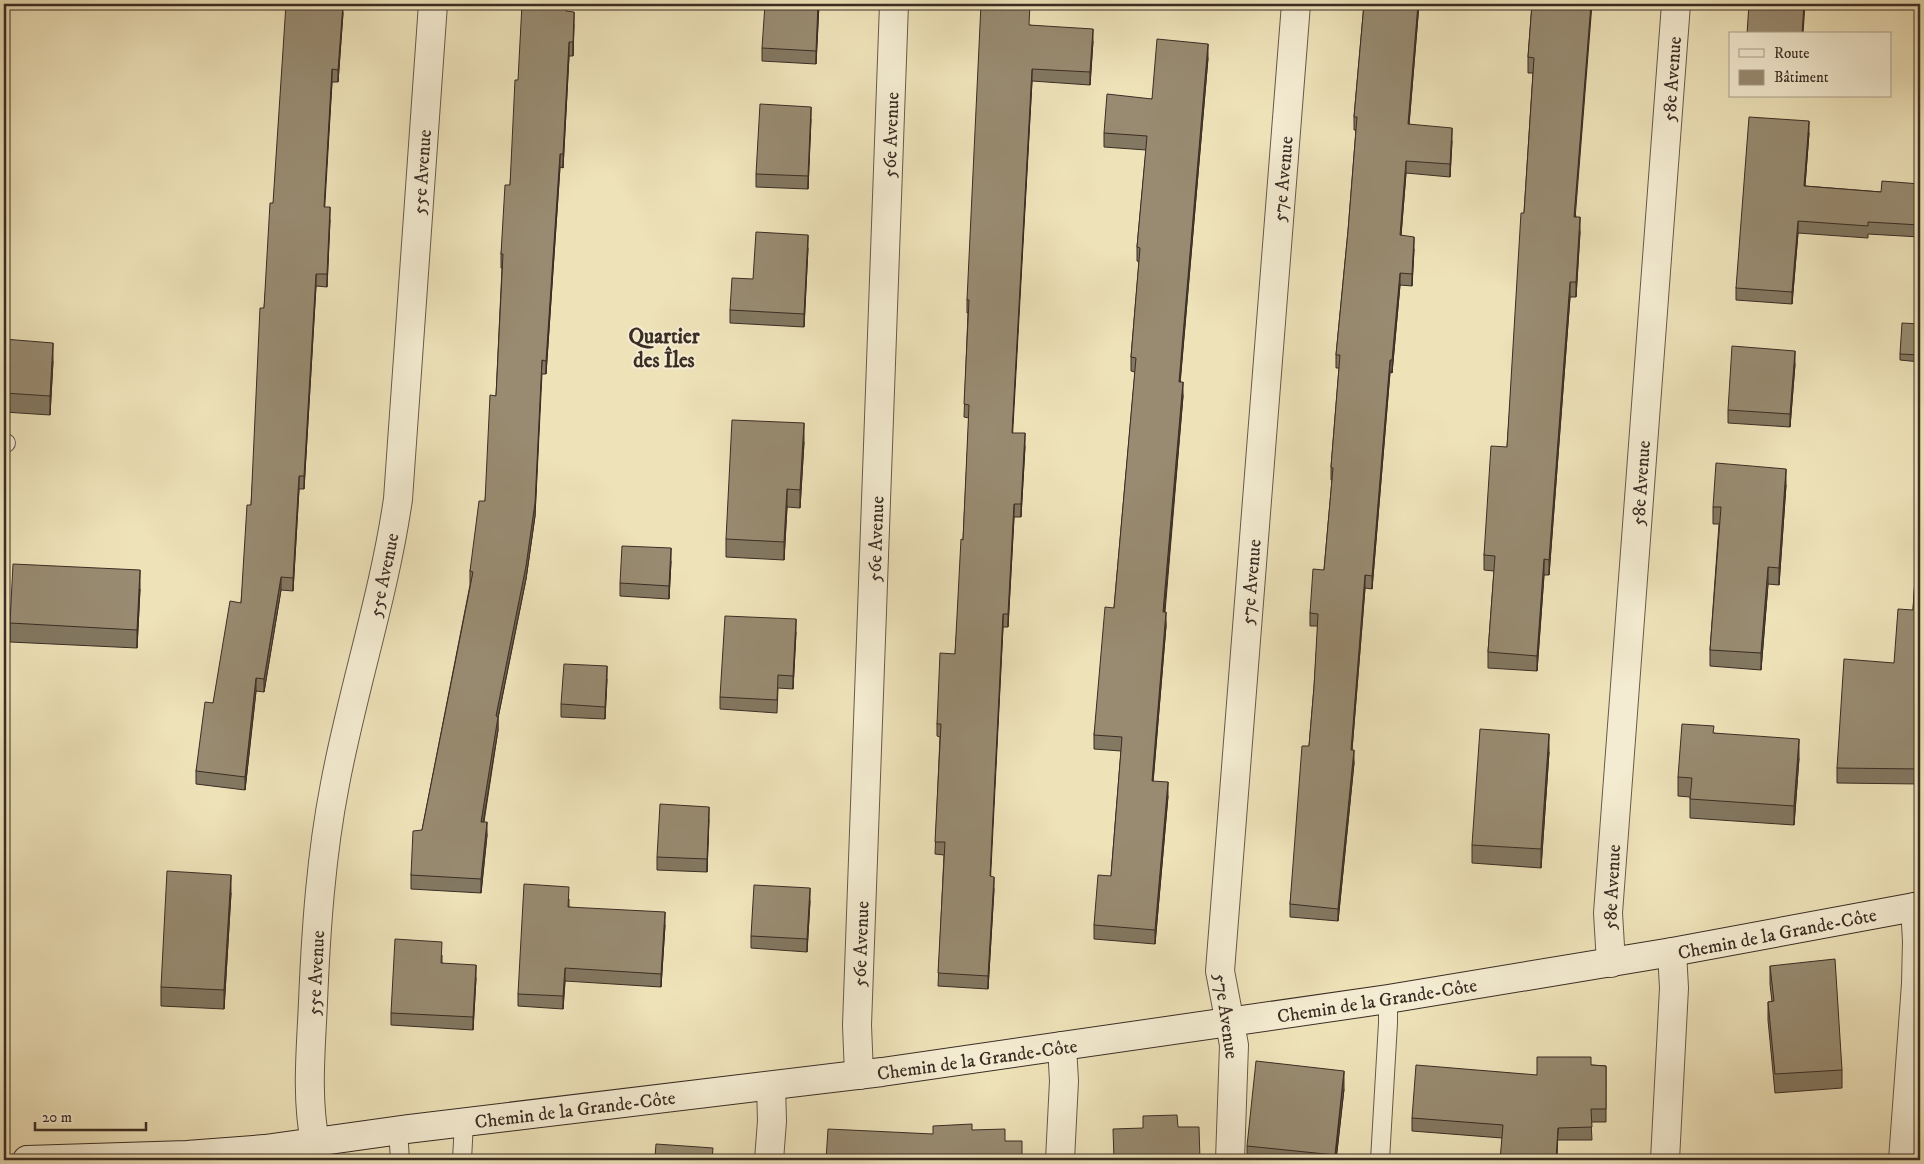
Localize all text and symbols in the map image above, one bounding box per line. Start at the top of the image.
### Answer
legend [1729,32,1892,98]
street label: 58e Avenue [1658,35,1687,123]
text: Route [1774,44,1809,63]
text: Bâtiment [1774,68,1829,87]
street label: 56e Avenue [879,92,904,178]
street label: 55e Avenue [408,128,437,216]
street label: 57e Avenue [1268,135,1299,223]
district label: Quartier des Îles [628,324,701,374]
street label: 58e Avenue [1627,439,1656,527]
street label: 56e Avenue [864,496,889,582]
street label: 55e Avenue [364,531,405,620]
street label: 57e Avenue [1236,538,1267,626]
street label: 58e Avenue [1599,844,1626,930]
street label: 56e Avenue [849,901,874,987]
street label: Chemin de la Grande-Côte [1676,904,1879,965]
street label: 55e Avenue [303,930,330,1016]
street label: 57e Avenue [1208,972,1243,1061]
street label: Chemin de la Grande-Côte [1276,974,1479,1029]
street label: Chemin de la Grande-Côte [876,1035,1079,1086]
street label: Chemin de la Grande-Côte [474,1087,677,1134]
scale bar [35,1099,146,1131]
text: 20 m [42,1108,72,1127]

